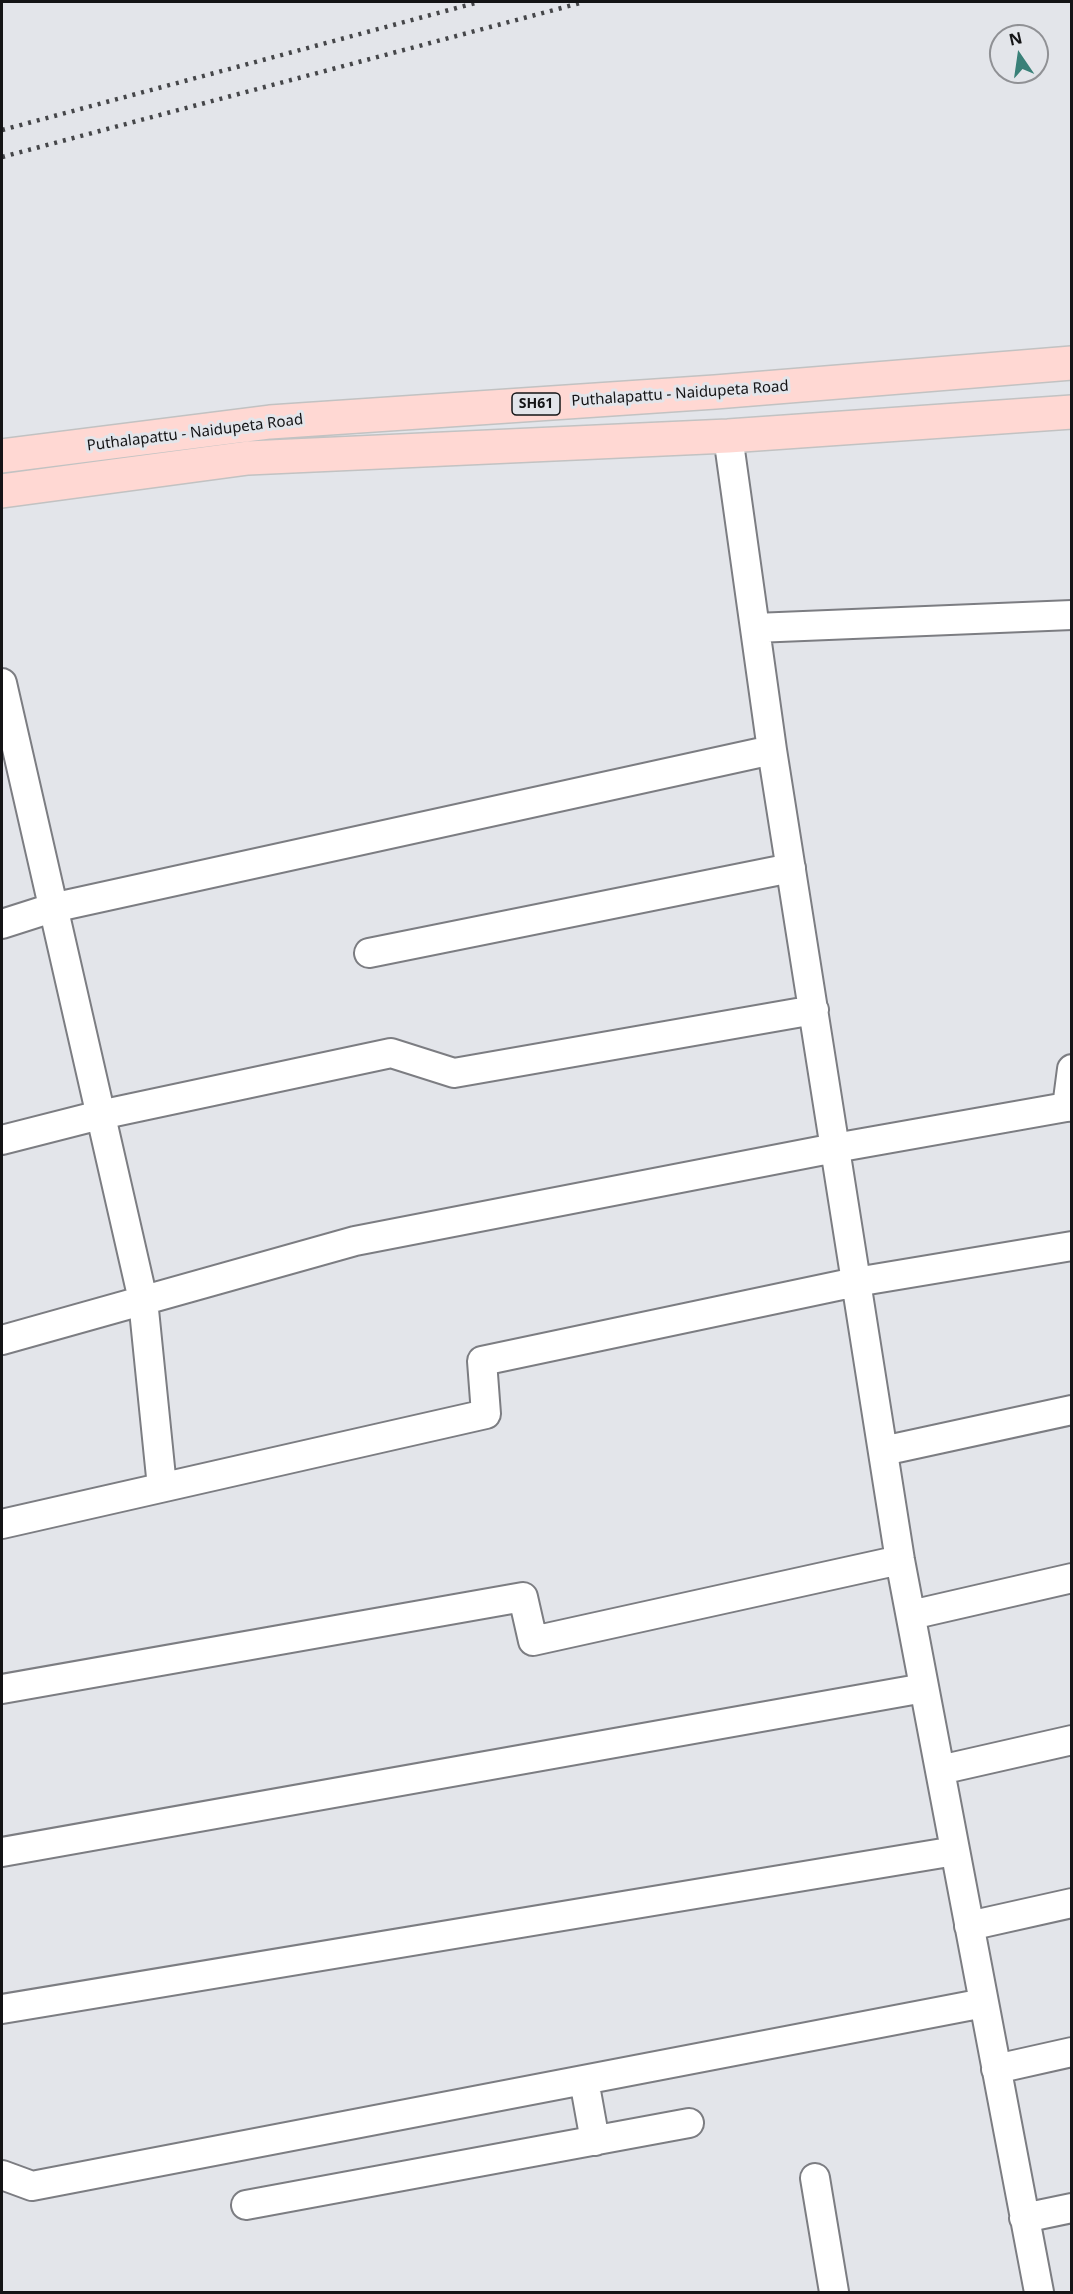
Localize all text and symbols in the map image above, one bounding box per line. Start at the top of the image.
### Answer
north arrow [989,24,1049,84]
text: N [1007,26,1024,51]
street label: Puthalapattu - Naidupeta Road [571,377,789,411]
road number: SH61 [512,393,560,415]
street label: Puthalapattu - Naidupeta Road [86,411,304,455]

